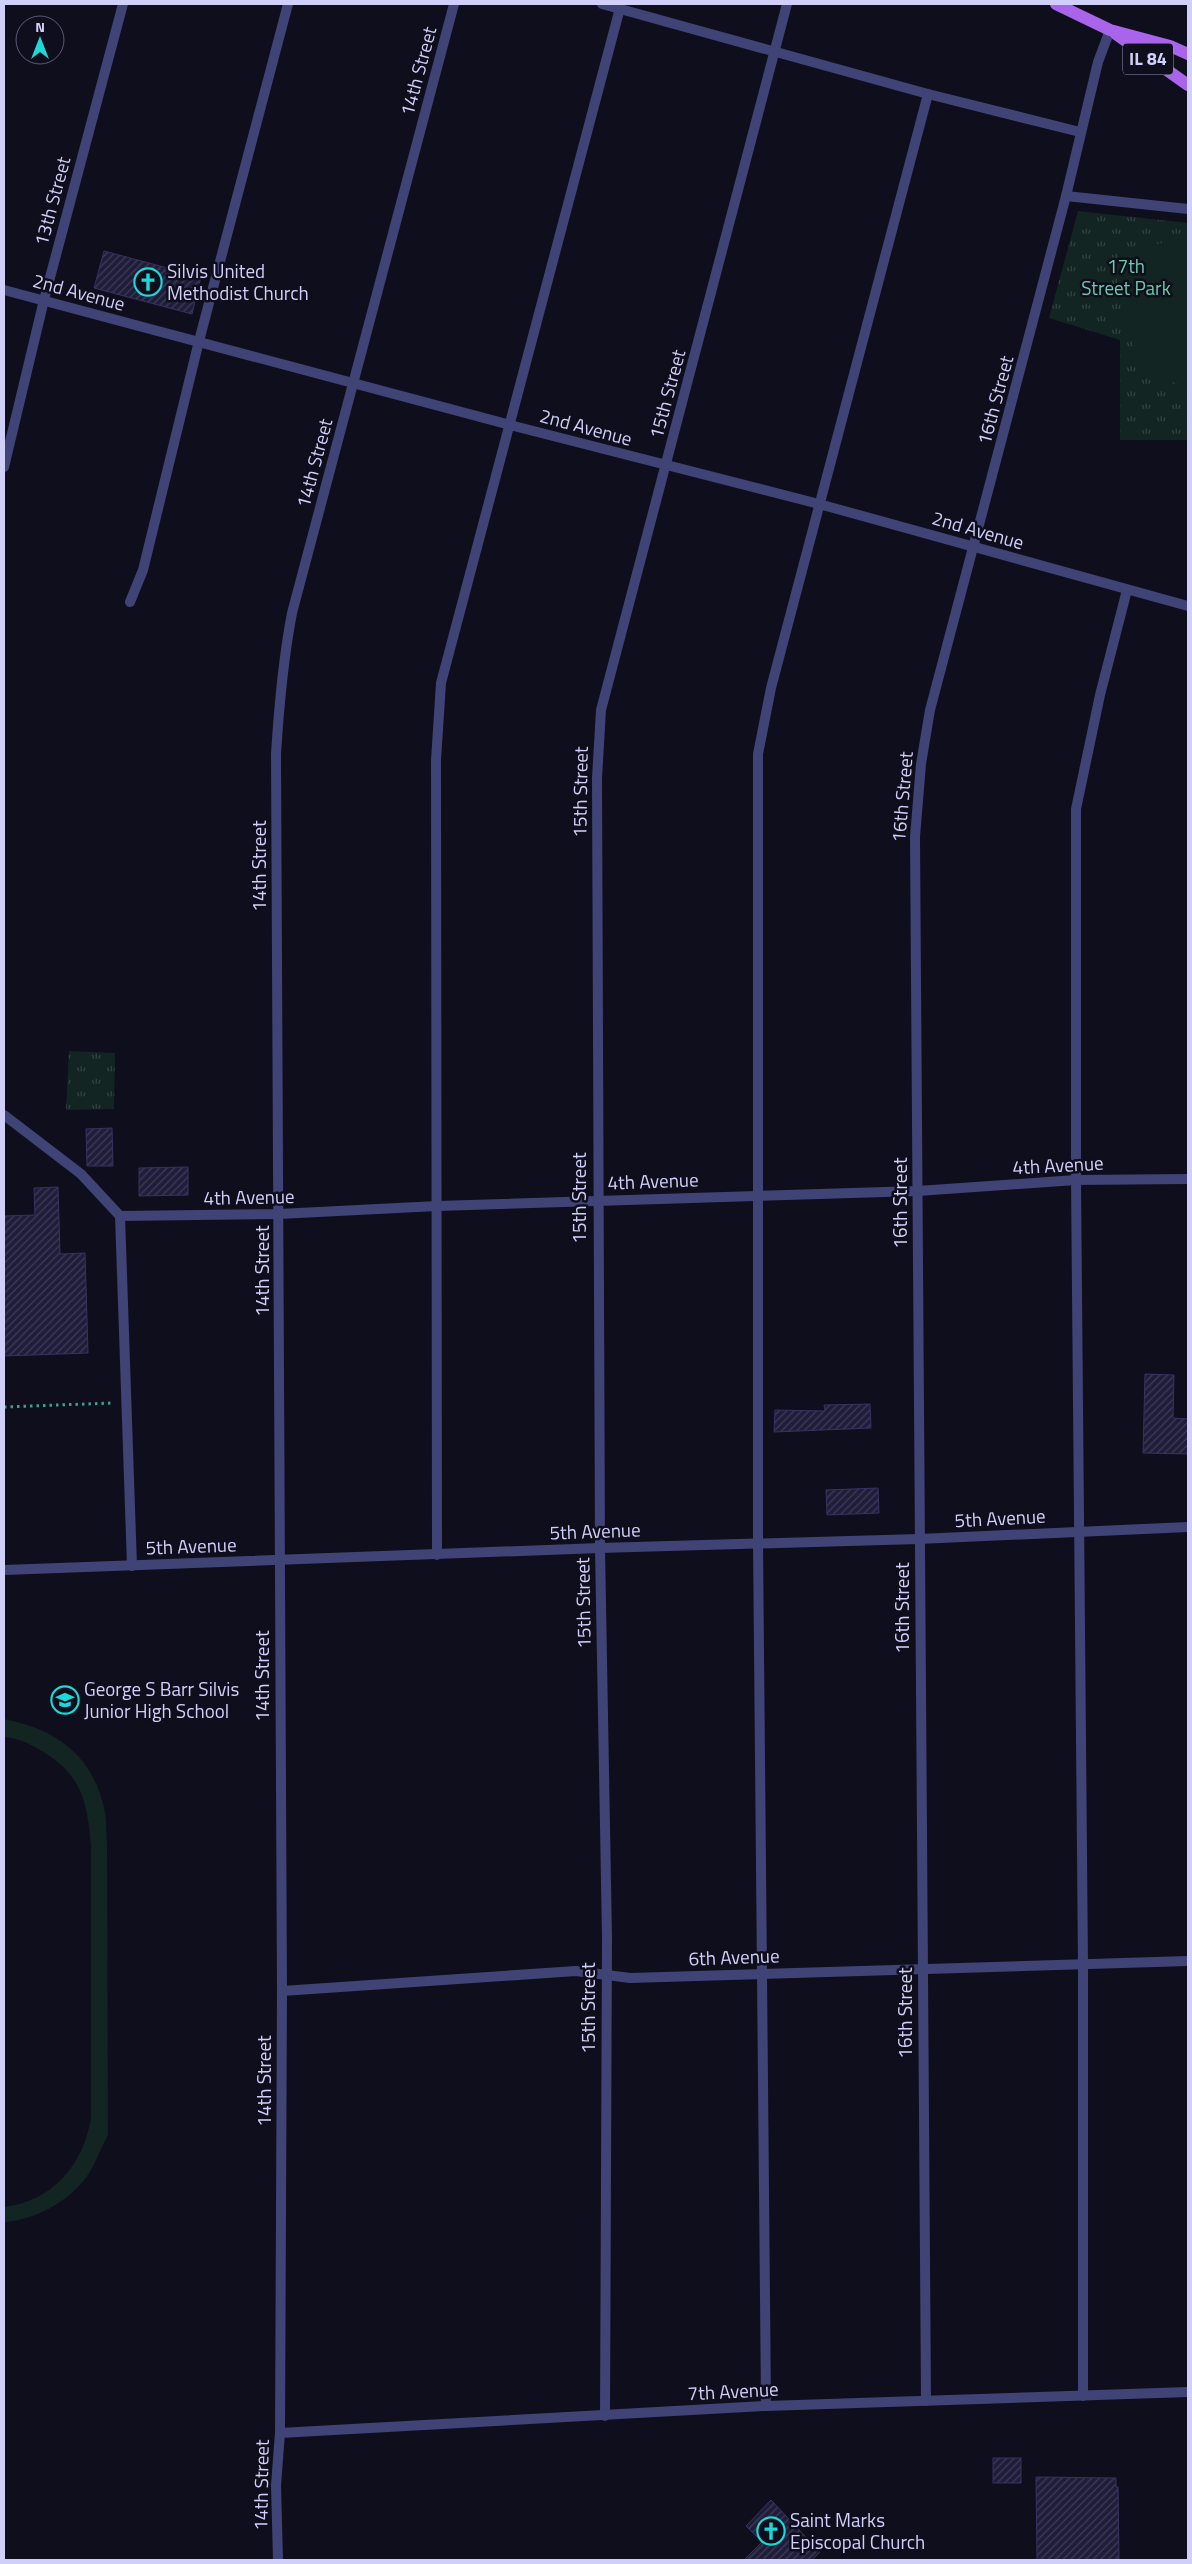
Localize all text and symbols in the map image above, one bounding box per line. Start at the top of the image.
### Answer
north arrow [15,15,65,65]
text: N [35,16,45,37]
street label: 14th Street [392,23,443,119]
road number: IL 84 [1123,44,1173,74]
street label: 13th Street [26,153,77,249]
park label: 17th Street Park [1081,251,1171,302]
place label: Silvis United Methodist Church [167,256,309,307]
street label: 2nd Avenue [30,265,129,318]
church icon: Silvis United Methodist Church [133,267,163,297]
street label: 15th Street [641,346,692,442]
street label: 16th Street [969,352,1020,448]
street label: 2nd Avenue [537,400,636,453]
street label: 14th Street [288,415,339,511]
street label: 2nd Avenue [929,503,1028,556]
street label: 15th Street [564,746,595,838]
street label: 16th Street [883,750,920,844]
street label: 14th Street [244,820,273,912]
street label: 4th Avenue [1012,1148,1104,1181]
street label: 15th Street [564,1152,593,1244]
street label: 16th Street [885,1157,914,1249]
street label: 4th Avenue [607,1164,699,1197]
street label: 4th Avenue [203,1181,295,1212]
street label: 14th Street [247,1225,276,1317]
street label: 5th Avenue [954,1501,1046,1534]
street label: 5th Avenue [549,1514,641,1547]
street label: 5th Avenue [145,1529,237,1562]
street label: 15th Street [567,1557,598,1649]
street label: 16th Street [887,1562,916,1654]
street label: 14th Street [247,1630,276,1722]
place label: George S Barr Silvis Junior High School [84,1674,239,1725]
school or university icon: George S Barr Silvis Junior High School [50,1685,80,1715]
street label: 6th Avenue [688,1940,780,1973]
street label: 15th Street [573,1962,602,2054]
street label: 16th Street [890,1967,919,2059]
street label: 14th Street [249,2035,278,2127]
street label: 7th Avenue [687,2374,779,2407]
street label: 14th Street [245,2439,276,2531]
place label: Saint Marks Episcopal Church [790,2505,925,2556]
church icon: Saint Marks Episcopal Church [756,2516,786,2546]

